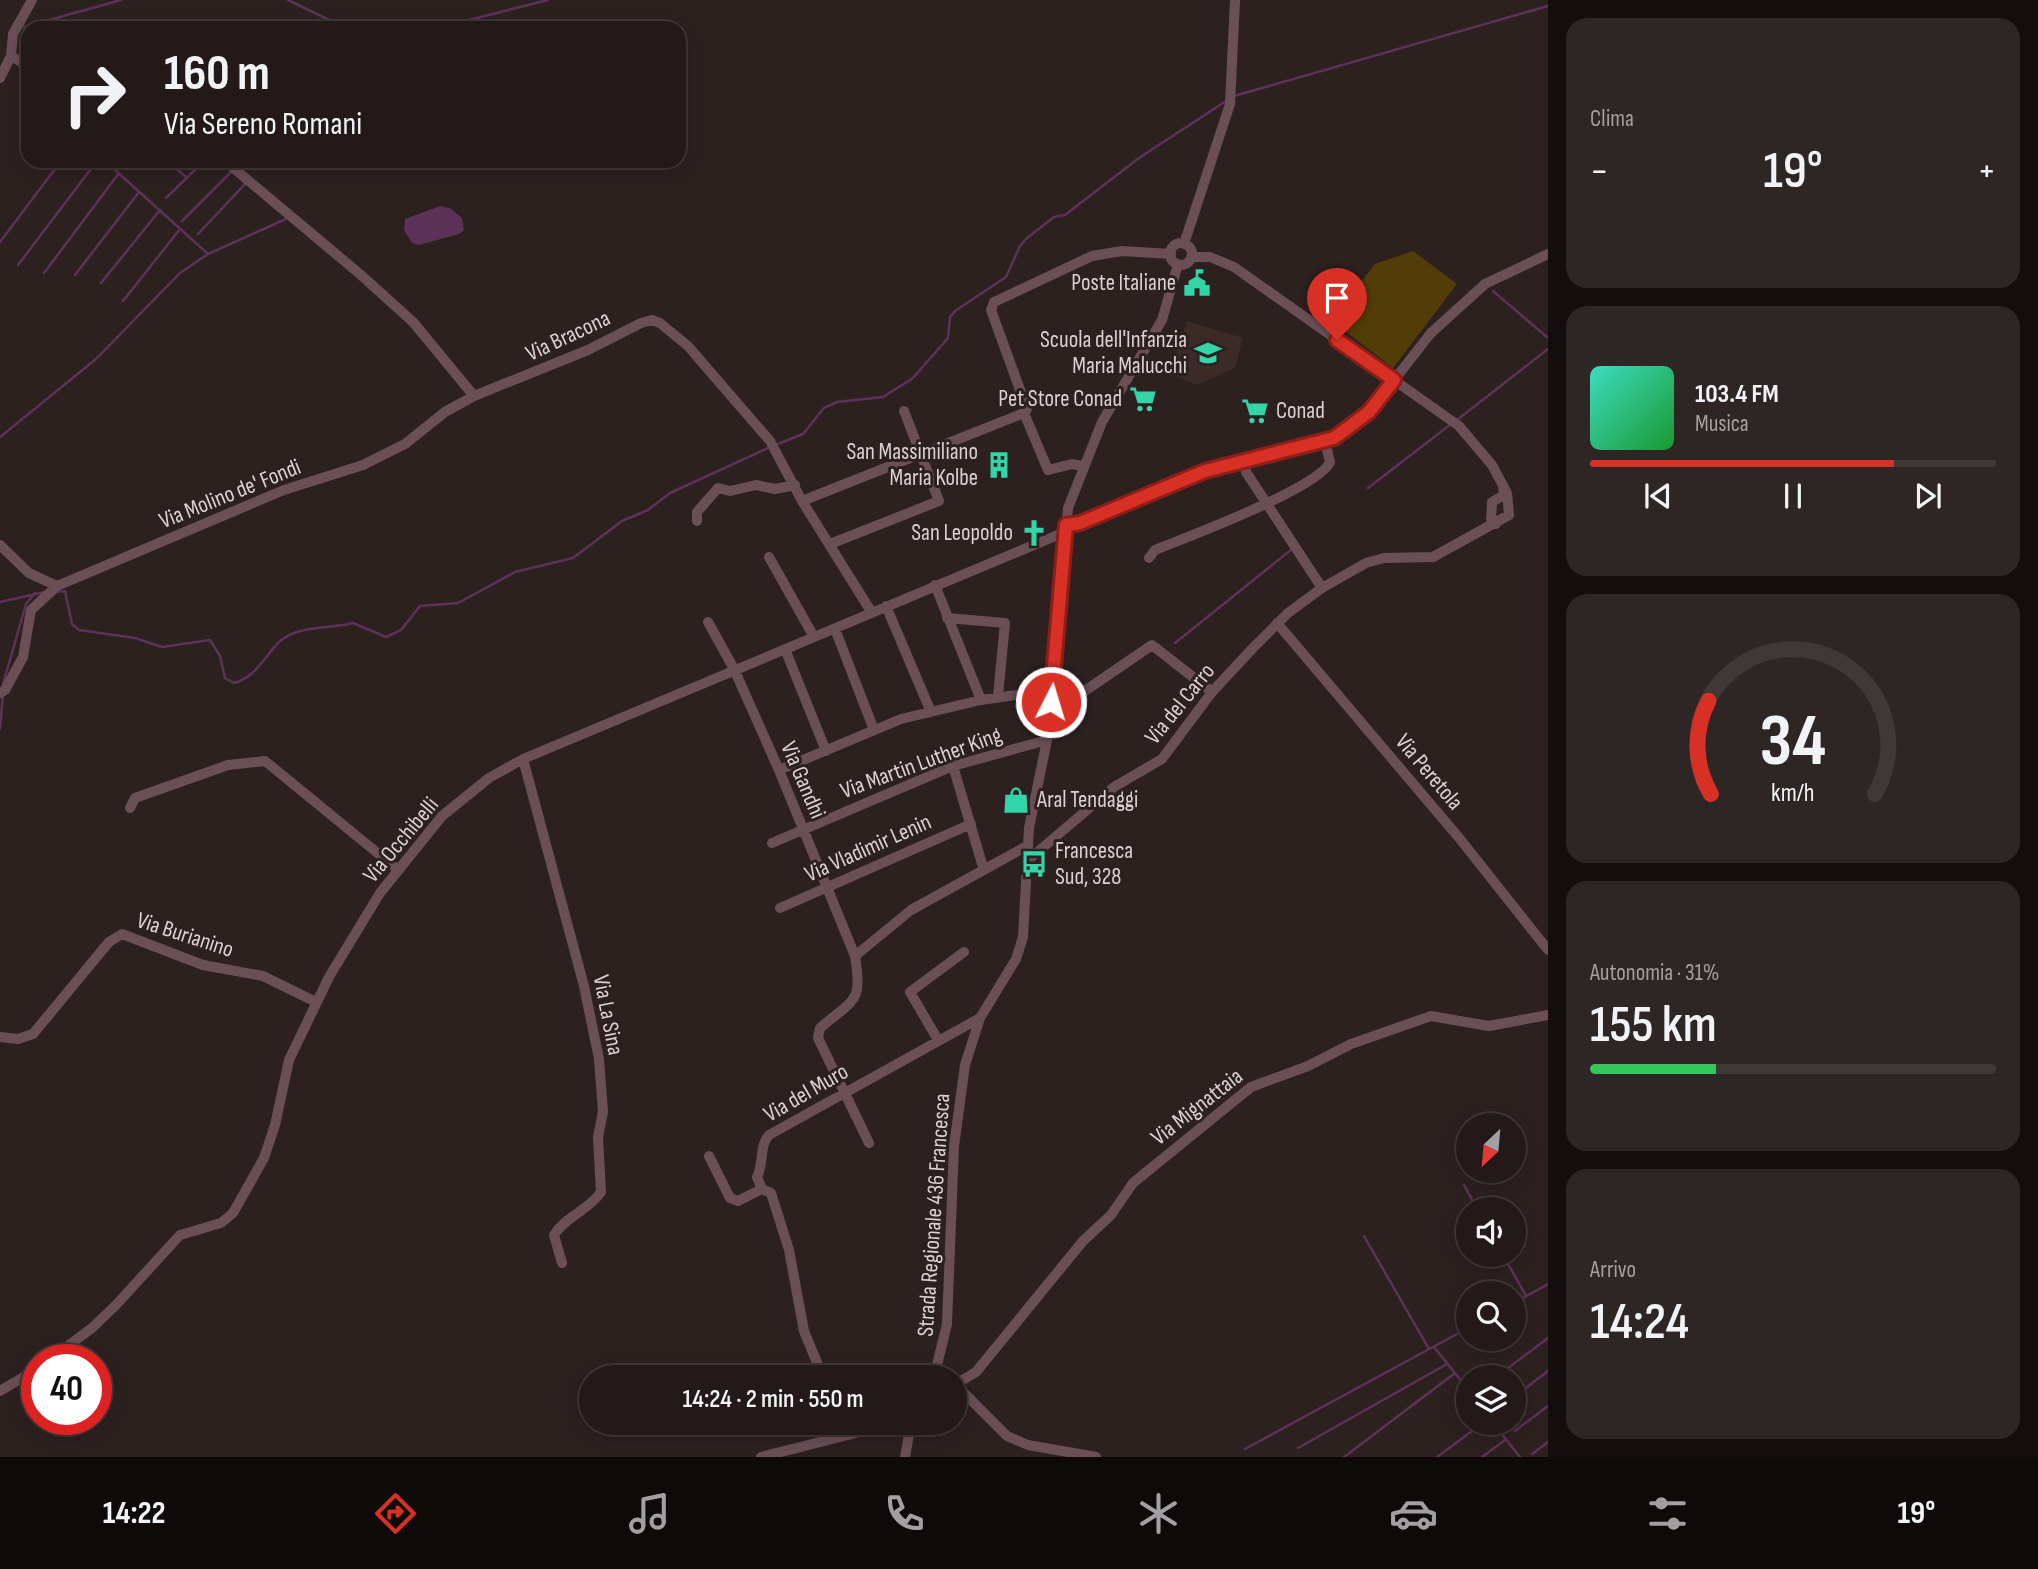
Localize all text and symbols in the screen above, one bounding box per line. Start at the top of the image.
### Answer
text: 160 m [164,45,270,104]
icon: right [49,49,140,140]
text: Via Sereno Romani [164,105,362,144]
text: Clima [1590,105,1634,133]
text: 19° [1763,140,1823,203]
text: − [1590,149,1609,194]
text: + [1977,149,1996,194]
public building icon: Poste Italiane [1182,268,1212,298]
pin [1307,268,1367,340]
place label: Poste Italiane [1071,269,1176,297]
icon: arrive [1318,279,1356,317]
street label: Via Bracona [521,304,615,368]
place label: Scuola dell'Infanzia Maria Malucchi [1040,326,1187,380]
school or university icon: Scuola dell'Infanzia Maria Malucchi [1193,338,1223,368]
text: 103.4 FM [1695,379,1779,410]
supermarket icon: Pet Store Conad [1128,384,1158,414]
place label: Pet Store Conad [998,385,1122,413]
supermarket icon: Conad [1240,396,1270,426]
place label: Conad [1276,397,1325,425]
text: Musica [1695,410,1749,438]
place label: San Massimiliano Maria Kolbe [846,438,978,492]
building icon: San Massimiliano Maria Kolbe [984,450,1014,480]
street label: Via Molino de' Fondi [155,453,305,535]
icon: previous [1639,477,1677,515]
icon: pause [1774,477,1812,515]
icon: next [1909,477,1947,515]
church icon: San Leopoldo [1019,518,1049,548]
place label: San Leopoldo [911,519,1013,547]
street label: Via del Carro [1139,658,1221,750]
position arrow [1014,665,1088,739]
text: 34 [1760,699,1826,787]
street label: Via Martin Luther King [837,721,1005,805]
street label: Via Peretola [1389,728,1469,816]
street label: Via Gandhi [774,737,832,823]
text: km/h [1771,778,1815,809]
shop icon: Aral Tendaggi [1001,785,1031,815]
place label: Aral Tendaggi [1036,786,1138,814]
street label: Via Occhibelli [357,792,445,888]
street label: Via Vladimir Lenin [801,808,935,888]
place label: Francesca Sud, 328 [1055,837,1133,891]
bus stop icon: Francesca Sud, 328 [1019,849,1049,879]
street label: Via Burianino [133,906,237,964]
text: Autonomia · 31% [1590,959,1719,987]
street label: Via La Sina [587,973,629,1057]
text: 155 km [1590,994,1717,1057]
street label: Via del Muro [759,1058,853,1128]
street label: Via Mignattaia [1145,1062,1249,1152]
street label: Strada Regionale 436 Francesca [912,1093,956,1337]
north arrow [1456,1113,1526,1183]
map controls [1456,1113,1526,1435]
button: sound [1456,1197,1526,1267]
text: Arrivo [1590,1256,1636,1284]
button: search [1456,1281,1526,1351]
text: 14:24 [1590,1291,1689,1354]
speed limit sign: 40 [21,1344,112,1435]
button: layers [1456,1365,1526,1435]
text: 14:24 · 2 min · 550 m [682,1384,864,1415]
icon: directions [371,1489,420,1538]
icon: music [625,1489,674,1538]
icon: phone [880,1489,929,1538]
icon: climate [1134,1489,1183,1538]
icon: car [1389,1489,1438,1538]
icon: filters [1643,1489,1692,1538]
text: 14:22 [103,1494,166,1533]
text: 19° [1898,1494,1935,1533]

